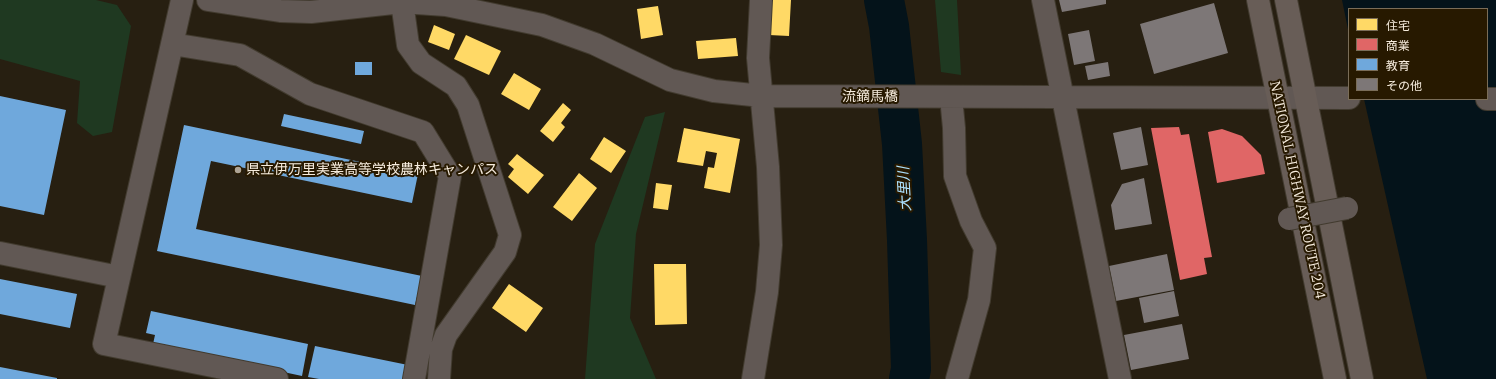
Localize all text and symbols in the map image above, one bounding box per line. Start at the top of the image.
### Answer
legend [1348,8,1488,100]
text: 住宅 [1386,18,1410,33]
text: 商業 [1386,38,1410,53]
text: 教育 [1386,58,1410,73]
text: その他 [1386,78,1422,93]
street label: NATIONAL HIGHWAY ROUTE 204 [1266,79,1328,301]
street label: 流鏑馬橋 [842,89,898,105]
place label: 県立伊万里実業高等学校農林キャンパス [246,162,498,178]
marker: 県立伊万里実業高等学校農林キャンパス [233,165,243,175]
water label: 大里川 [895,166,915,212]

